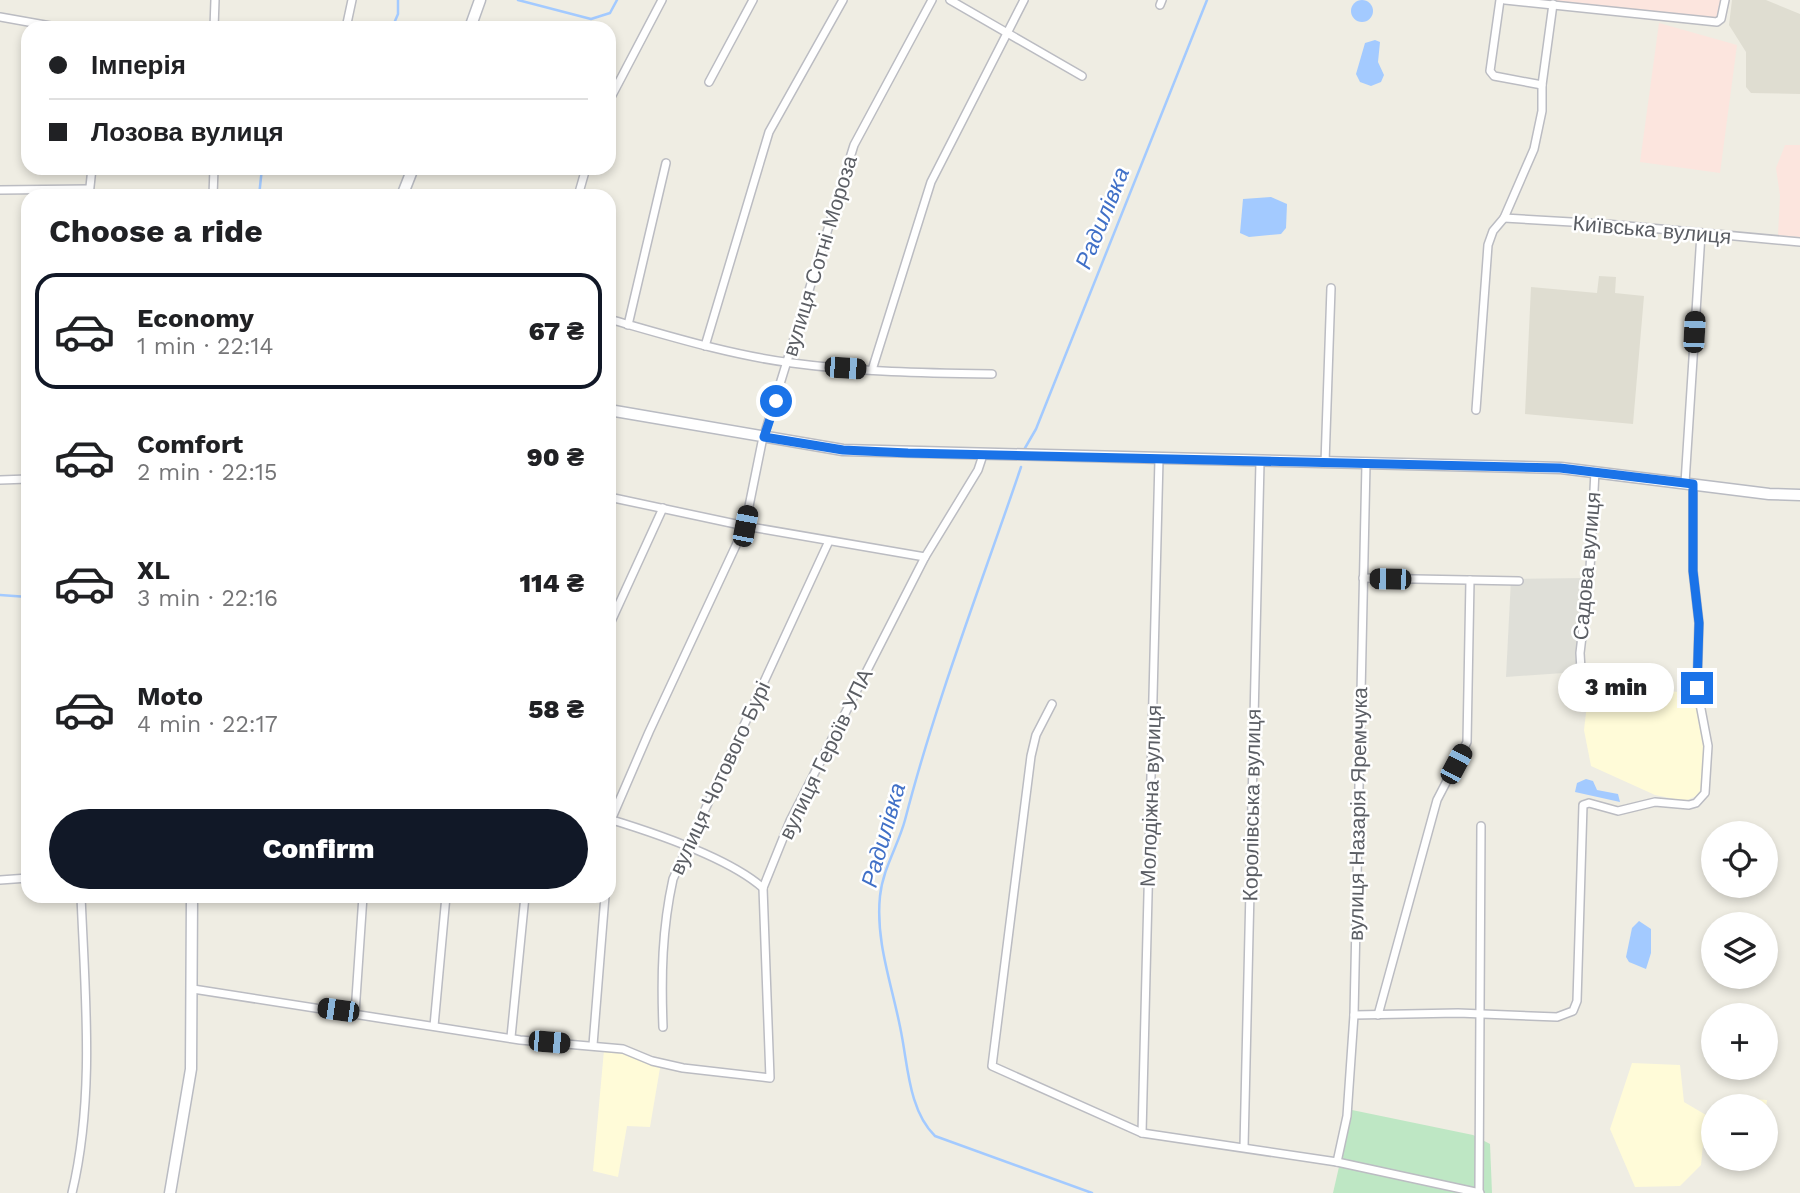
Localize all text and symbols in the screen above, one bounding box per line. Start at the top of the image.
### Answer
text: Імперія [91,50,186,80]
text: Лозова вулиця [91,117,284,147]
street label: вулиця Сотні Мороза [777,152,862,359]
water label: Радилівка [1070,163,1135,273]
street label: Київська вулиця [1572,210,1732,249]
text: Choose a ride [49,212,263,250]
icon: car [53,300,116,363]
text: Economy [137,303,254,333]
car [1683,310,1706,354]
text: 67 ₴ [529,316,584,346]
text: 1 min · 22:14 [137,333,274,360]
car [824,356,867,380]
route start [760,385,792,417]
icon: car [53,426,116,489]
text: Comfort [137,429,243,459]
text: 90 ₴ [527,442,584,472]
text: 2 min · 22:15 [137,459,277,486]
street label: Садова вулиця [1568,491,1605,641]
car [731,503,760,549]
icon: car [53,552,116,615]
text: XL [137,555,170,585]
text: 114 ₴ [519,568,584,598]
car [1369,568,1412,590]
text: 3 min · 22:16 [137,585,278,612]
street label: вулиця Героїв УПА [773,664,878,843]
callout: 3 min [1557,664,1672,712]
route end [1681,672,1713,704]
text: 3 min [1585,674,1647,701]
street label: вулиця Чотового Бурі [664,677,775,878]
icon: car [53,678,116,741]
text: Moto [137,681,203,711]
street label: вулиця Назарія Яремчука [1343,687,1372,941]
text: 58 ₴ [528,694,584,724]
street label: Молодіжна вулиця [1135,705,1166,887]
street label: Королівська вулиця [1237,708,1266,902]
text: 4 min · 22:17 [137,711,278,738]
car [1437,741,1476,787]
water label: Радилівка [856,780,911,890]
button: Confirm [49,809,588,889]
map controls [1701,821,1778,1171]
button: locate [1701,821,1778,898]
button: layers [1701,912,1778,989]
car [316,997,361,1023]
button: + [1701,1003,1778,1080]
car [528,1030,571,1054]
button: − [1701,1094,1778,1171]

